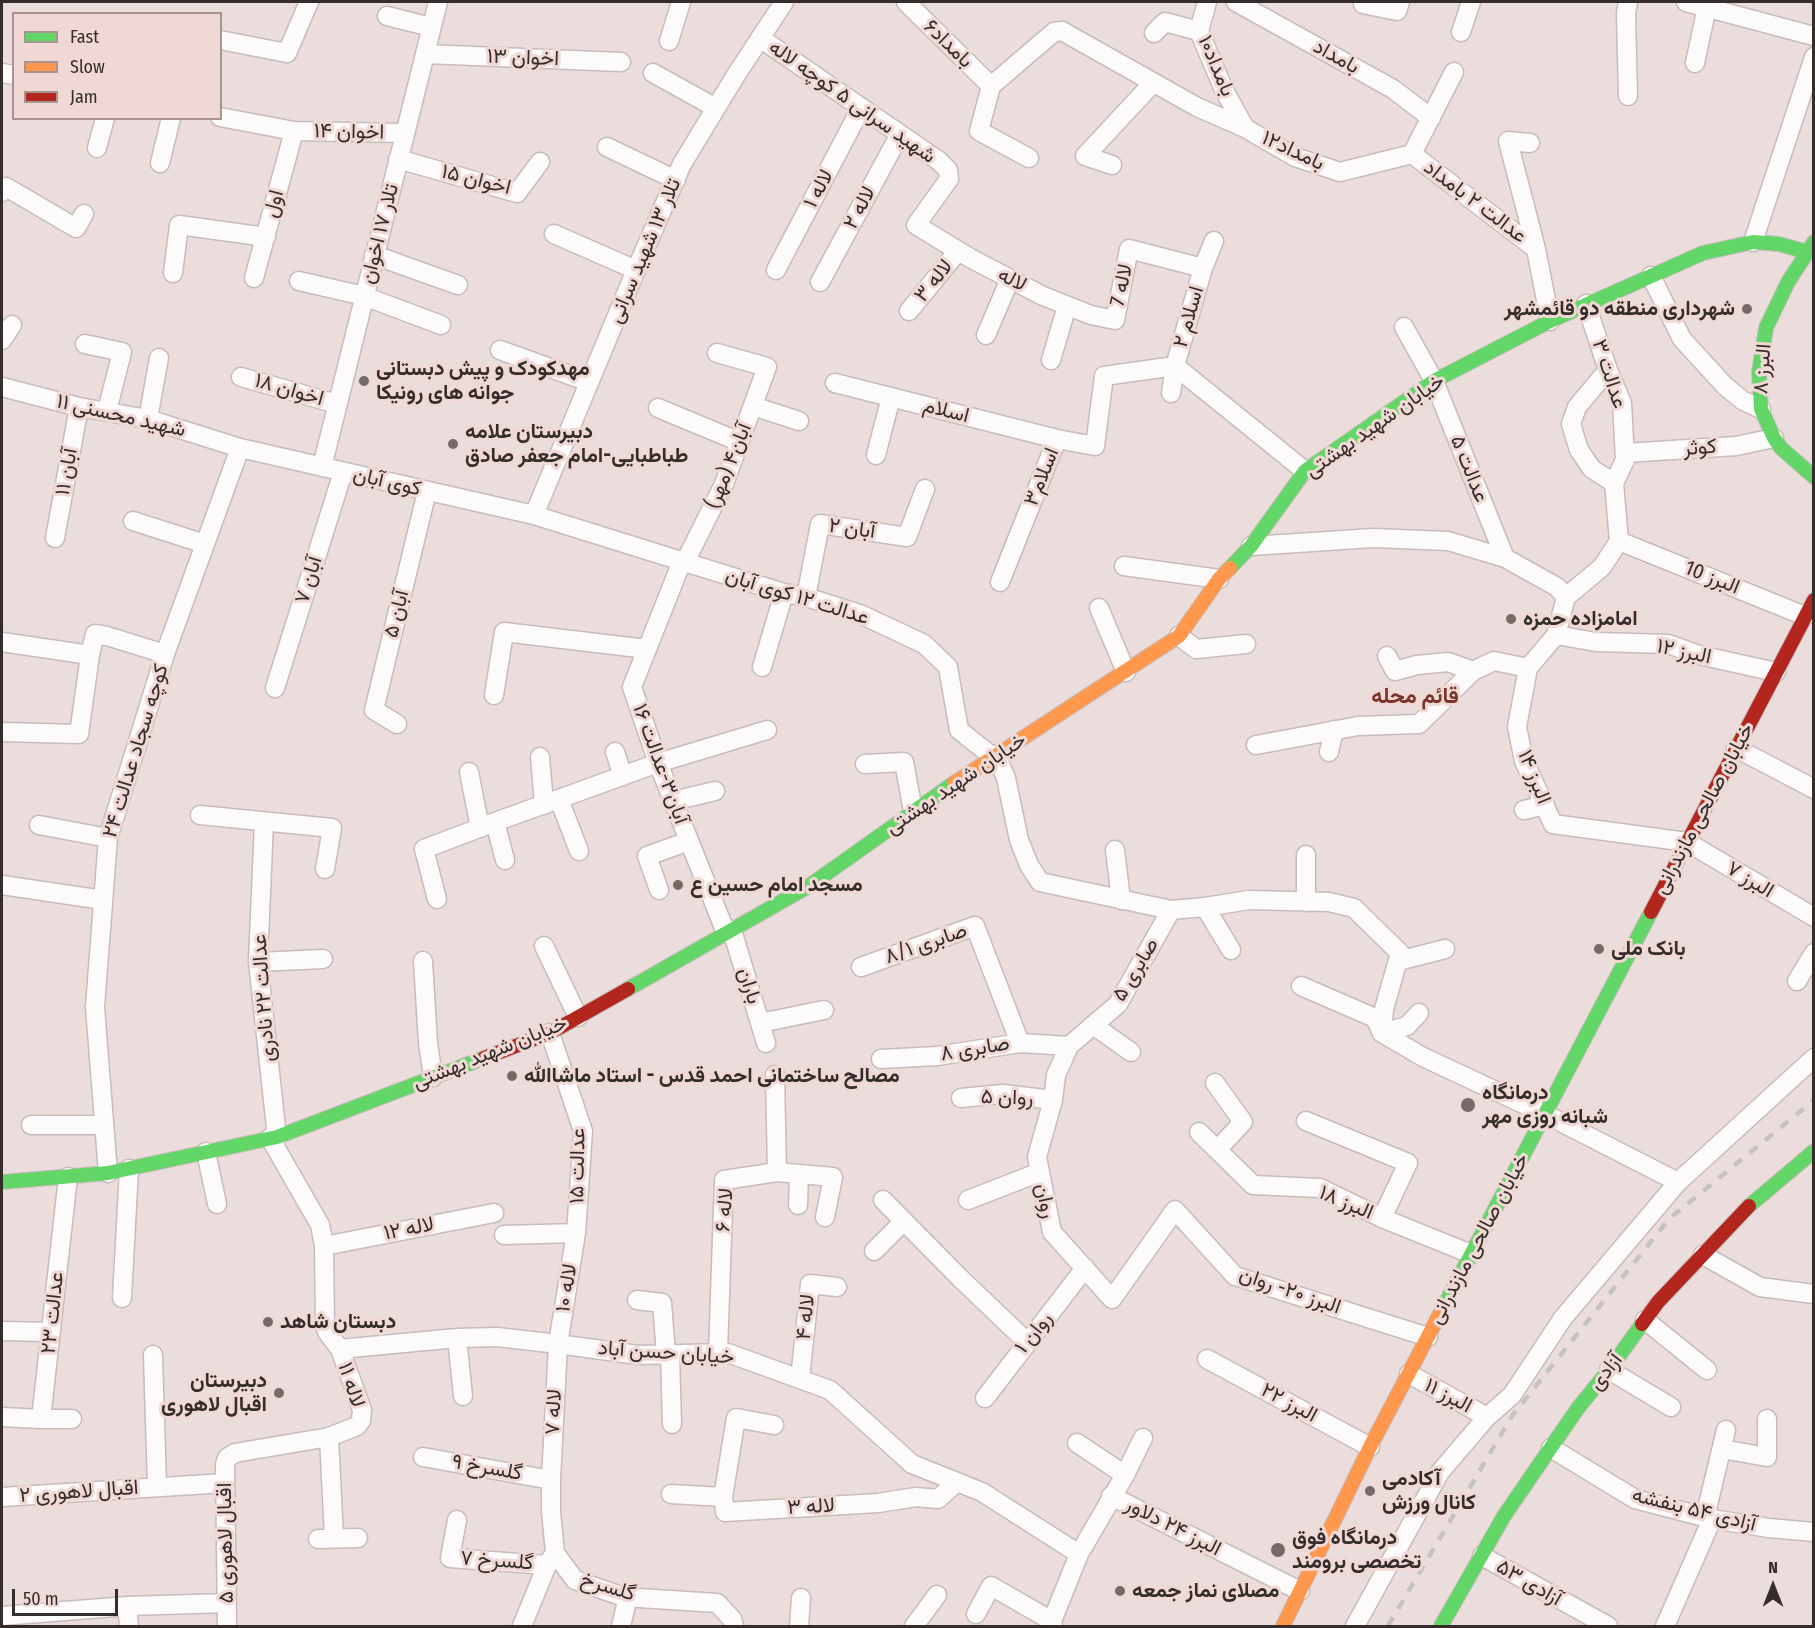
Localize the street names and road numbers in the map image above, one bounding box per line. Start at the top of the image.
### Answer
street label: بامداد۶ [918,14,978,74]
street label: بامداد۱۰ [1192,32,1240,100]
street label: بامداد [1308,34,1364,80]
street label: شهید سرانی ۵ کوچه لاله [764,35,940,169]
street label: اخوان ۱۳ [486,44,560,72]
street label: اخوان ۱۴ [314,119,384,145]
street label: بامداد۱۲ [1258,126,1328,176]
street label: عدالت ۲ بامداد [1419,155,1531,249]
street label: اخوان ۱۵ [439,159,513,201]
street label: لاله ۱ [799,165,839,213]
street label: تلار ۱۳ شهید سرانی [603,175,687,327]
street label: تلار ۱۷ اخوان [355,181,405,287]
street label: لاله ۲ [838,182,882,234]
street label: اول [258,187,290,221]
street label: لاله ۳ [909,255,959,307]
street label: لاله [993,262,1031,298]
street label: لاله 7 [1105,262,1139,308]
street label: اسلام ۲ [1168,283,1210,351]
street label: عدالت ۳ [1586,336,1632,412]
street label: البرز ۸ [1749,343,1777,395]
street label: اخوان ۱۸ [252,368,326,412]
street label: خیابان شهید بهشتی [1300,369,1450,483]
street label: شهید محسنی ۱۱ [54,389,188,443]
street label: اسلام [920,393,972,429]
street label: آبان۴ (مهر) [700,420,758,512]
street label: عدالت ۵ [1444,432,1494,506]
street label: کوثر [1683,434,1717,462]
street label: اسلام۳ [1019,444,1065,510]
street label: آبان ۱۱ [50,446,84,498]
street label: کوی آبان [350,462,424,502]
street label: آبان ۲ [827,513,877,545]
street label: آبان ۷ [290,553,328,607]
street label: البرز 10 [1681,556,1743,600]
street label: عدالت ۱۲ کوی آبان [722,563,872,631]
street label: آبان ۵ [379,588,415,640]
street label: البرز ۱۲ [1654,634,1714,670]
street label: کوچه سجاد عدالت ۲۴ [98,661,174,841]
street label: آبان۳-عدالت ۱۶ [627,700,693,828]
street label: خیابان صالحی مازندرانی [1648,719,1760,899]
street label: خیابان شهید بهشتی [881,728,1031,840]
street label: البرز ۱۴ [1512,746,1556,808]
street label: البرز ۷ [1722,856,1778,904]
street label: صابری ۸/۱ [882,918,970,970]
street label: عدالت ۲۲ نادری [247,933,281,1063]
street label: صابری ۵ [1107,934,1165,1006]
street label: باران [732,965,766,1007]
street label: خیابان شهید بهشتی [409,1011,571,1095]
street label: صابری ۸ [939,1031,1011,1067]
street label: روان ۵ [980,1084,1034,1112]
street label: عدالت ۱۵ [565,1128,591,1204]
street label: خیابان صالحی مازندرانی [1423,1149,1535,1329]
street label: البرز ۱۸ [1315,1180,1377,1226]
street label: روان [1029,1181,1061,1221]
street label: لاله ۶ [711,1187,739,1233]
street label: لاله ۱۲ [382,1212,436,1246]
street label: لاله ۱۰ [551,1262,583,1314]
street label: البرز ۲۰- روان [1236,1262,1344,1320]
street label: عدالت ۲۳ [36,1271,70,1355]
street label: لاله ۴ [791,1293,821,1341]
street label: روان ۱ [1010,1307,1058,1359]
street label: خیابان حسن آباد [597,1336,735,1370]
street label: آزادی [1584,1348,1628,1396]
street label: لاله ۱۱ [332,1359,370,1411]
street label: البرز ۱۱ [1420,1373,1476,1419]
street label: البرز ۲۲ [1257,1378,1321,1428]
street label: لاله ۷ [540,1388,568,1436]
street label: گلسرخ ۹ [450,1449,524,1487]
street label: اقبال لاهوری ۲ [19,1475,139,1509]
street label: اقبال لاهوری ۵ [212,1482,240,1604]
street label: آزادی ۵۴ بنفشه [1629,1482,1759,1538]
street label: البرز ۲۴ دلاور [1121,1492,1225,1562]
street label: لاله ۳ [787,1493,835,1521]
street label: گلسرخ ۷ [460,1546,534,1576]
street label: آزادی ۵۳ [1492,1554,1566,1612]
street label: گلسرخ [578,1567,638,1607]

